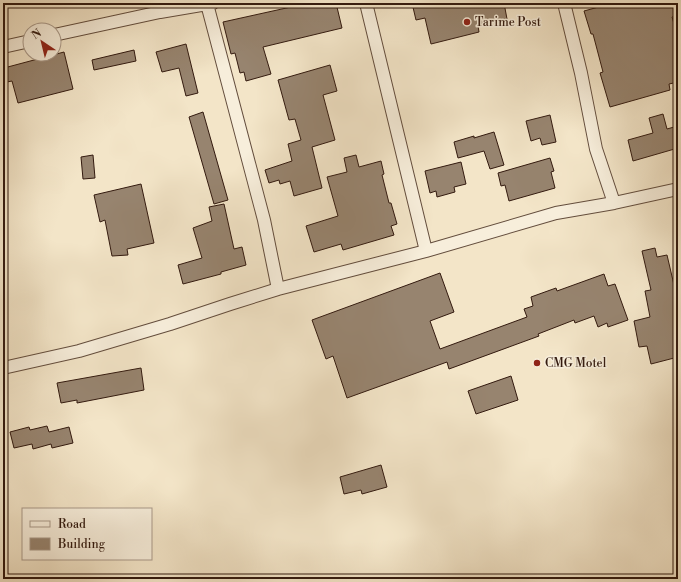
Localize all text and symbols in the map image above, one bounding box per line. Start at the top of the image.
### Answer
place label: Tarime Post [475,15,542,30]
marker: Tarime Post [462,17,472,27]
north arrow [22,22,62,62]
text: N [29,26,45,43]
place label: CMG Motel [545,356,607,371]
marker: CMG Motel [532,358,542,368]
legend [22,508,152,560]
text: Road [58,517,86,532]
text: Building [57,537,106,552]

